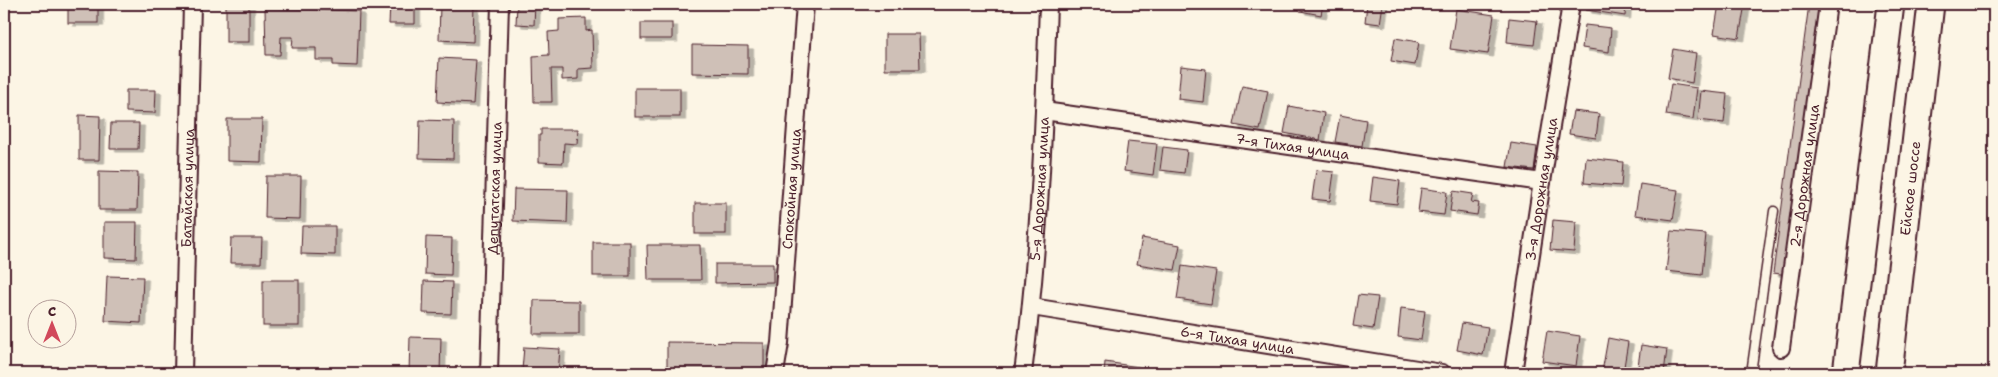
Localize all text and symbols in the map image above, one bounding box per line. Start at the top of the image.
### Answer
street label: 2-я Дорожная улица [1786,103,1823,248]
street label: 5-я Дорожная улица [1026,116,1053,261]
street label: 3-я Дорожная улица [1521,116,1561,262]
street label: Депутатская улица [484,121,505,255]
street label: Батайская улица [177,128,198,248]
street label: Спокойная улица [778,128,805,250]
street label: 7-я Тихая улица [1234,129,1351,163]
street label: Ейское шоссе [1896,140,1924,236]
north arrow [28,300,78,350]
text: С [48,302,56,320]
street label: 6-я Тихая улица [1179,322,1296,358]

